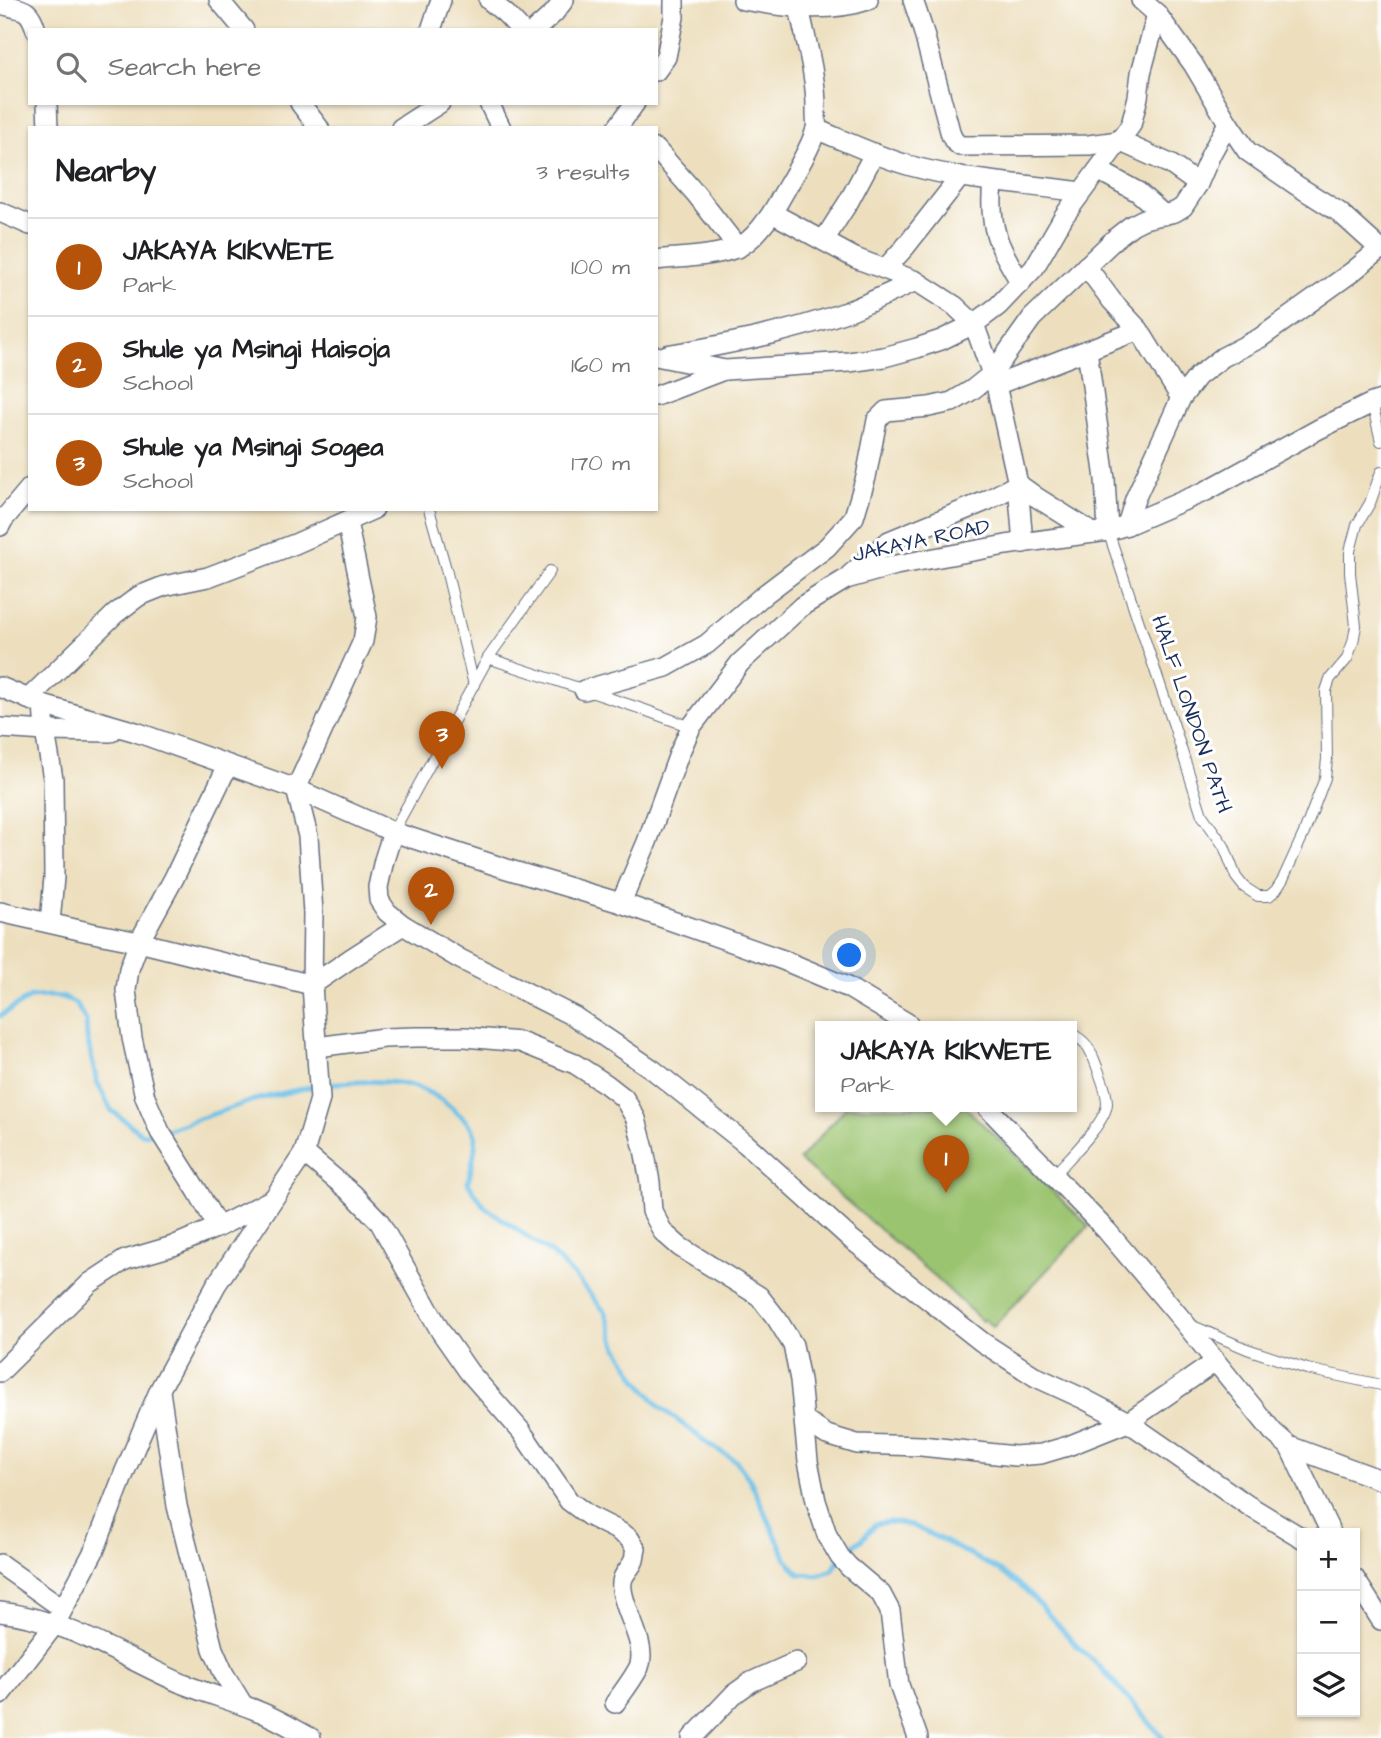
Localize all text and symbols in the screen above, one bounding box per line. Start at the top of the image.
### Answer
search box [28,28,658,105]
icon: search [52,48,90,86]
text: Search here [108,49,261,85]
text: Nearby [56,151,156,193]
text: 3 results [536,156,630,188]
text: JAKAYA KIKWETE [123,233,334,269]
text: 1 [78,251,80,283]
text: 100 m [571,251,630,283]
text: Park [123,269,176,301]
text: Shule ya Msingi Haisoja [123,331,390,367]
text: 2 [72,349,86,381]
text: 160 m [571,349,630,381]
text: School [123,367,193,399]
text: Shule ya Msingi Sogea [123,429,384,465]
text: 3 [73,447,85,479]
text: 170 m [571,447,630,479]
text: School [123,465,193,497]
street label: JAKAYA ROAD [850,512,993,569]
street label: HALF LONDON PATH [1144,611,1239,817]
pin: 3 [419,711,465,769]
pin: 2 [408,867,454,925]
your location [832,938,866,972]
popup [815,1021,1077,1112]
text: JAKAYA KIKWETE [841,1033,1051,1069]
text: Park [841,1069,894,1101]
pin: 1 [923,1135,969,1193]
map controls [1297,1528,1360,1717]
button: + [1297,1528,1360,1591]
button: − [1297,1591,1360,1654]
button: layers [1297,1654,1360,1717]

